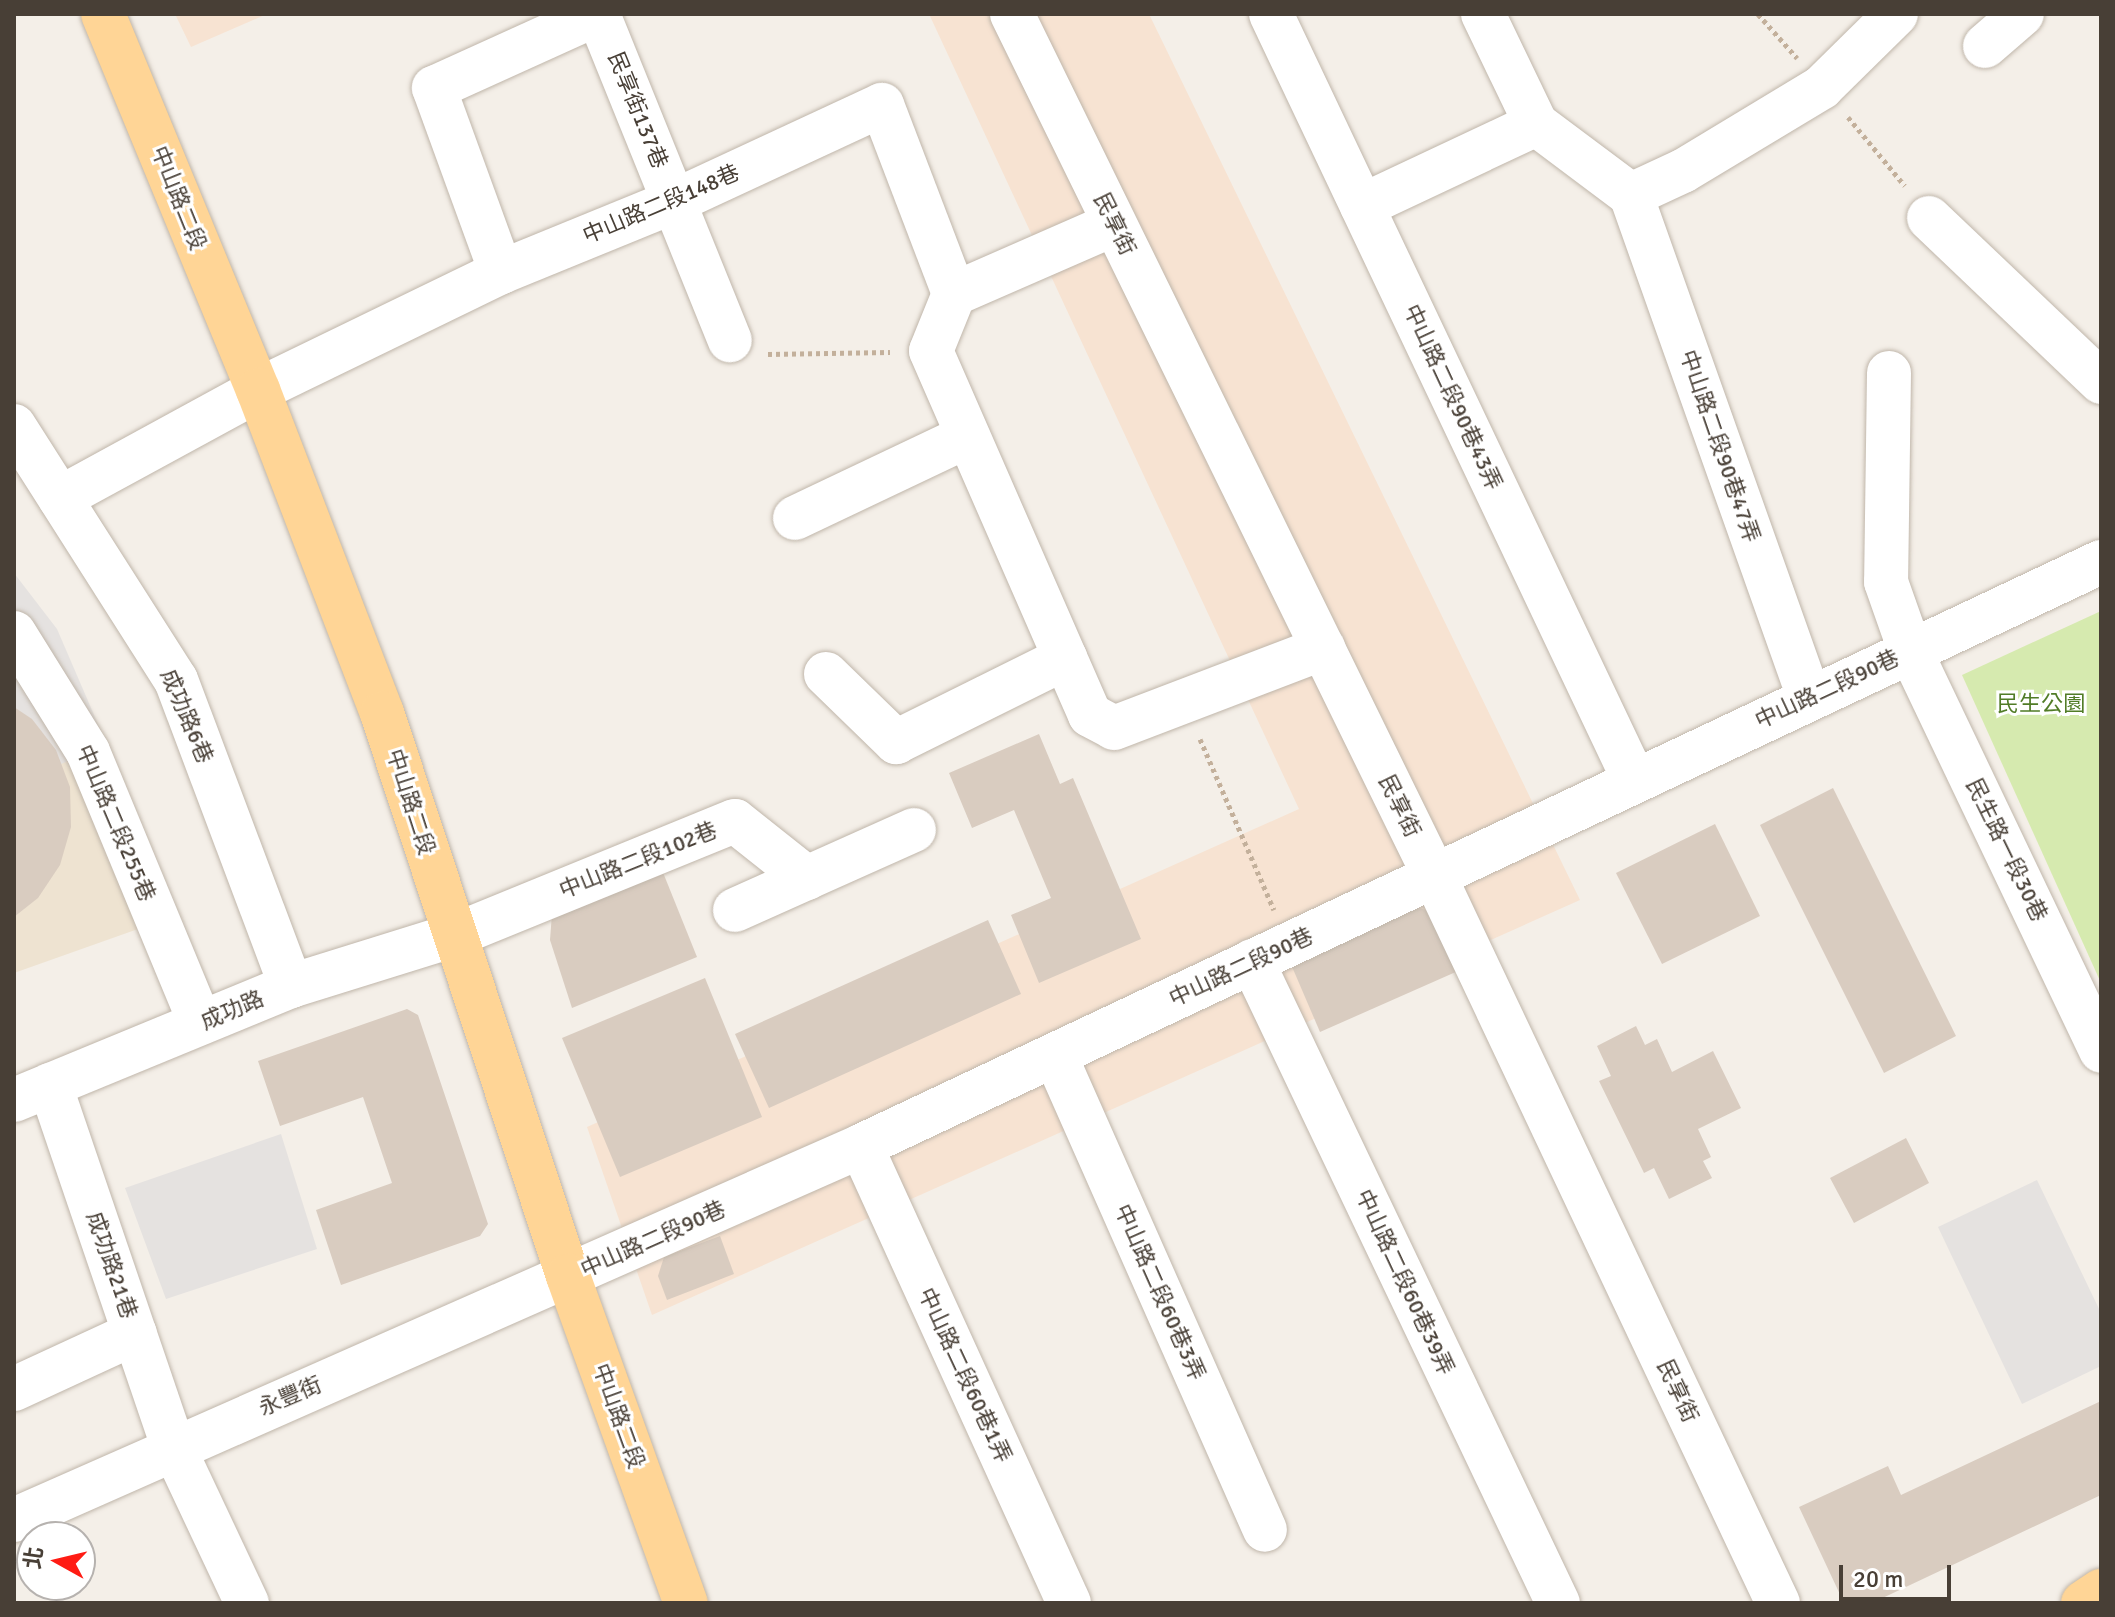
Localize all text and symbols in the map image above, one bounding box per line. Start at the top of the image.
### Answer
street label: 民享街137巷 [603,48,673,172]
street label: 中山路二段 [146,142,212,254]
street label: 中山路二段148巷 [579,159,743,249]
street label: 民享街 [1089,189,1141,259]
street label: 中山路二段90巷43弄 [1398,300,1508,494]
street label: 中山路二段90巷47弄 [1675,346,1765,546]
street label: 中山路二段90巷 [1751,644,1903,734]
street label: 成功路6巷 [155,665,219,767]
park label: 民生公園 [1997,691,2085,717]
street label: 中山路二段255巷 [71,741,161,905]
street label: 中山路二段 [381,746,441,858]
street label: 民享街 [1374,771,1426,841]
street label: 民生路一段30巷 [1961,774,2053,926]
street label: 中山路二段102巷 [555,816,721,904]
street label: 中山路二段90巷 [1165,922,1317,1012]
street label: 成功路 [196,985,268,1035]
street label: 中山路二段60巷39弄 [1350,1185,1460,1379]
street label: 中山路二段90巷 [576,1195,730,1283]
street label: 中山路二段60巷3弄 [1109,1200,1211,1384]
street label: 成功路21巷 [81,1208,143,1322]
street label: 中山路二段60巷1弄 [913,1283,1017,1467]
street label: 民享街 [1652,1356,1704,1426]
street label: 中山路二段 [588,1360,650,1472]
street label: 永豐街 [254,1371,326,1421]
north arrow [16,1521,96,1601]
text: 北 [19,1545,49,1571]
scale bar [1843,1549,1955,1599]
text: 20 m [1853,1564,1903,1594]

